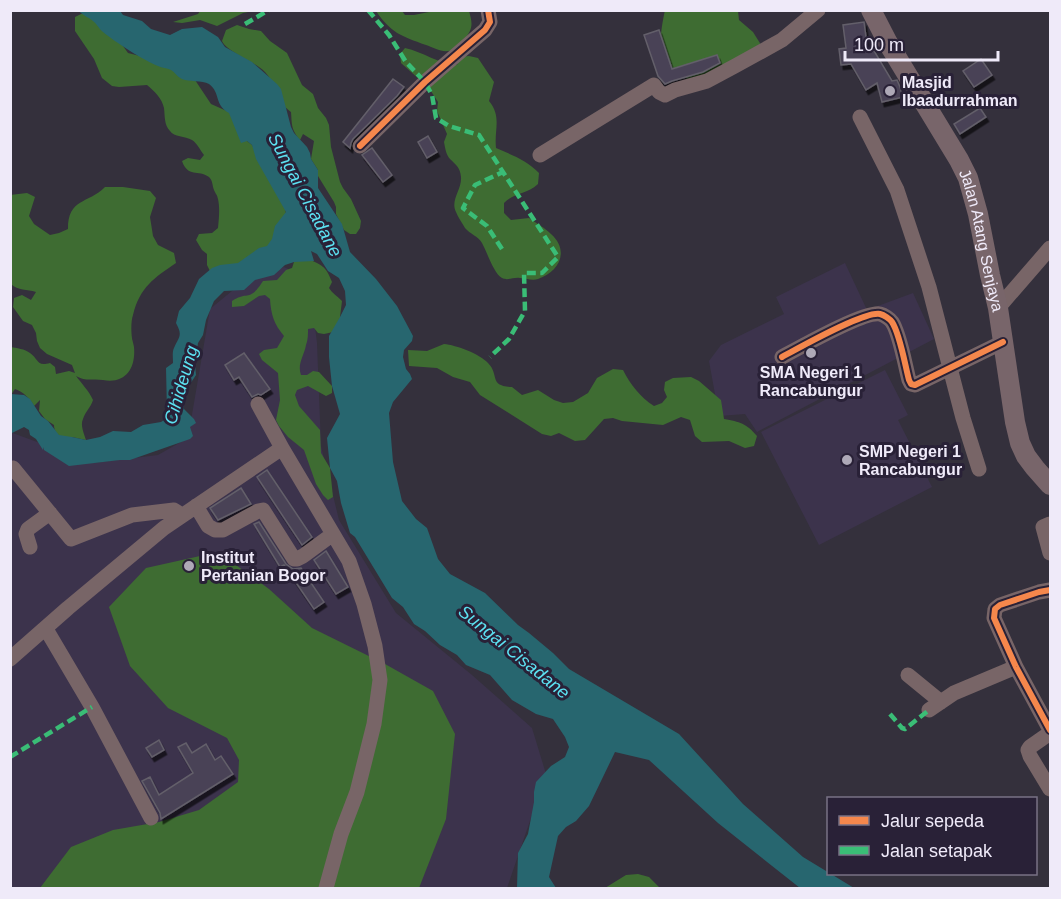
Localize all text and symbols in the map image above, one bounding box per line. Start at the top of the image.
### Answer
scale bar [845,24,998,62]
text: 100 m [854,35,904,55]
place label: Masjid Ibaadurrahman [902,74,1018,109]
marker: Masjid Ibaadurrahman [883,84,897,98]
water label: Sungai Cisadane [264,130,346,260]
street label: Jalan Atang Senjaya [956,166,1007,313]
water label: Cihideung [160,343,202,427]
marker: SMA Negeri 1 Rancabungur [804,346,818,360]
place label: SMA Negeri 1 Rancabungur [759,364,863,399]
place label: SMP Negeri 1 Rancabungur [859,443,962,478]
marker: SMP Negeri 1 Rancabungur [840,453,854,467]
place label: Institut Pertanian Bogor [201,549,325,584]
marker: Institut Pertanian Bogor [182,559,196,573]
water label: Sungai Cisadane [454,601,574,703]
legend [827,797,1037,875]
text: Jalur sepeda [881,811,985,831]
text: Jalan setapak [881,841,993,861]

